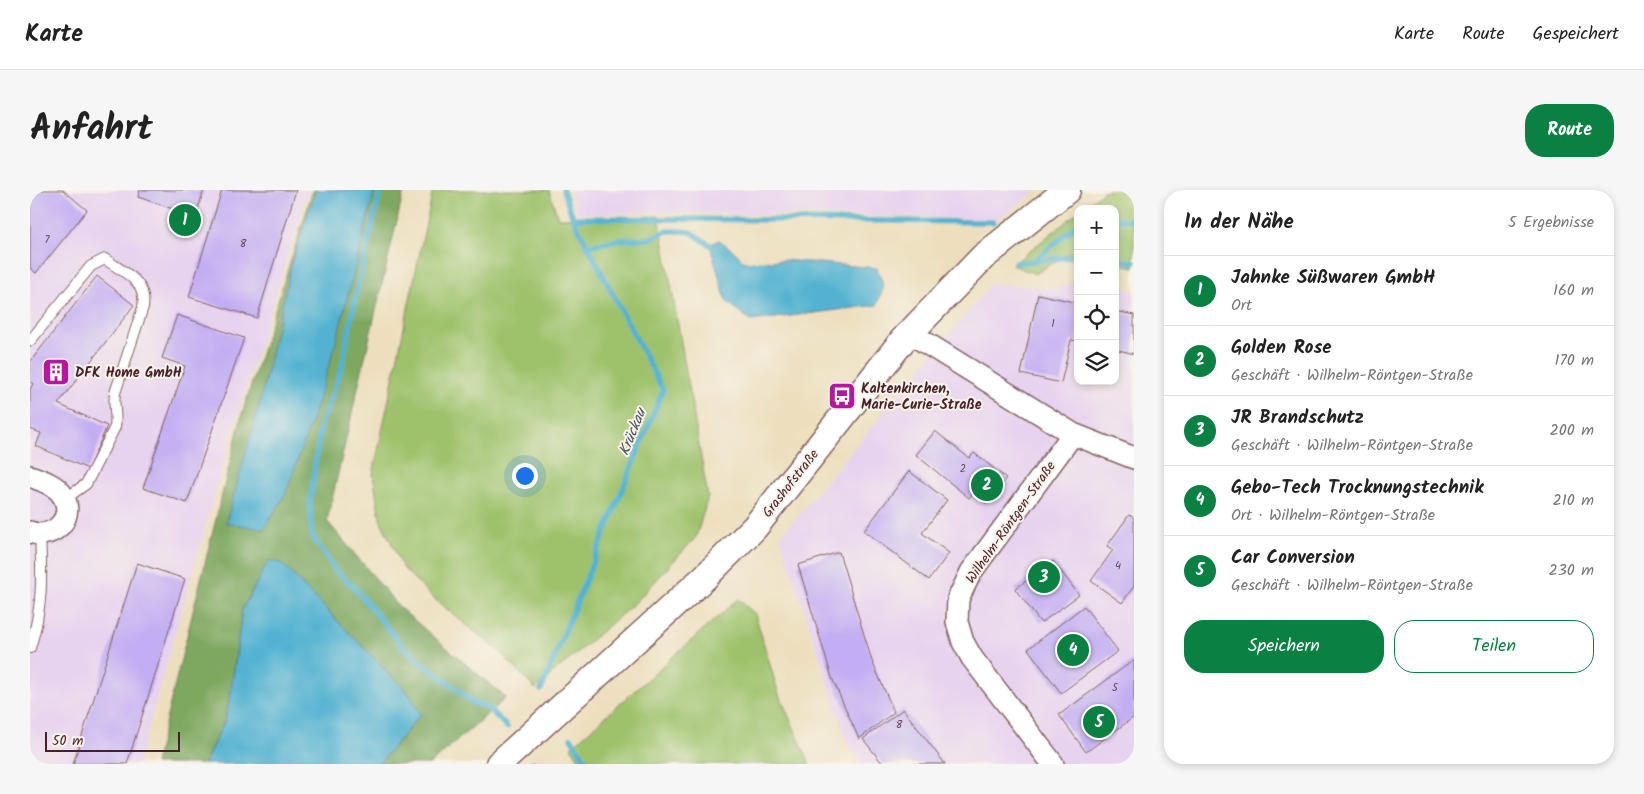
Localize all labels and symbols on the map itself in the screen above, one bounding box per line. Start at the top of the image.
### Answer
pin: 1 [169,201,201,239]
house number: 7 [44,231,50,249]
house number: 8 [240,235,247,253]
house number: 1 [1051,315,1055,333]
building icon: DFK Home GmbH [41,357,71,387]
place label: DFK Home GmbH [75,362,182,384]
place label: Kaltenkirchen, Marie-Curie-Straße [861,378,982,416]
bus stop icon: Kaltenkirchen, Marie-Curie-Straße [827,381,857,411]
water label: Krückau [613,404,654,460]
street label: Grashofstraße [757,444,825,523]
street label: Wilhelm-Röntgen-Straße [960,456,1062,588]
house number: 2 [960,460,966,478]
your location [512,463,538,489]
pin: 2 [971,466,1003,504]
house number: 4 [1115,557,1121,575]
pin: 3 [1028,558,1060,596]
pin: 4 [1057,631,1089,669]
house number: 5 [1112,679,1119,697]
pin: 5 [1083,703,1115,741]
house number: 8 [896,716,903,734]
scale bar [45,729,180,752]

